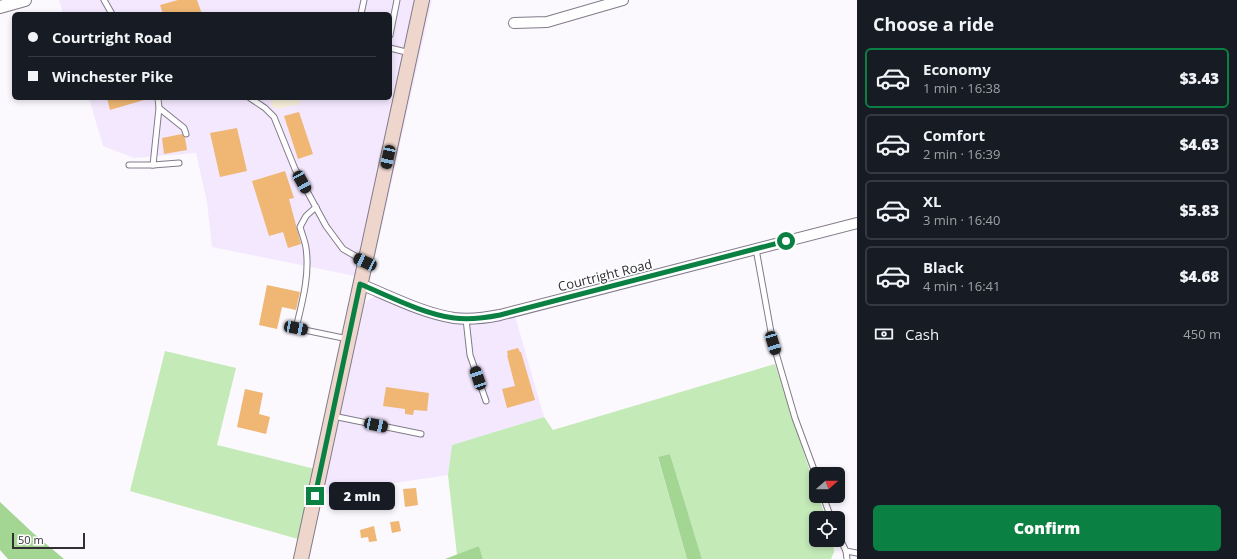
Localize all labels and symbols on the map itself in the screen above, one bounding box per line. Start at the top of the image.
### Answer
car [380,144,396,170]
car [291,169,313,195]
route start [777,232,795,250]
car [352,251,378,273]
street label: Courtright Road [556,255,654,295]
car [283,320,309,336]
car [764,330,782,356]
car [468,365,488,391]
car [363,417,389,433]
north arrow [809,467,845,503]
callout: 2 min [329,482,395,510]
route end [306,487,324,505]
scale bar [12,531,85,550]

